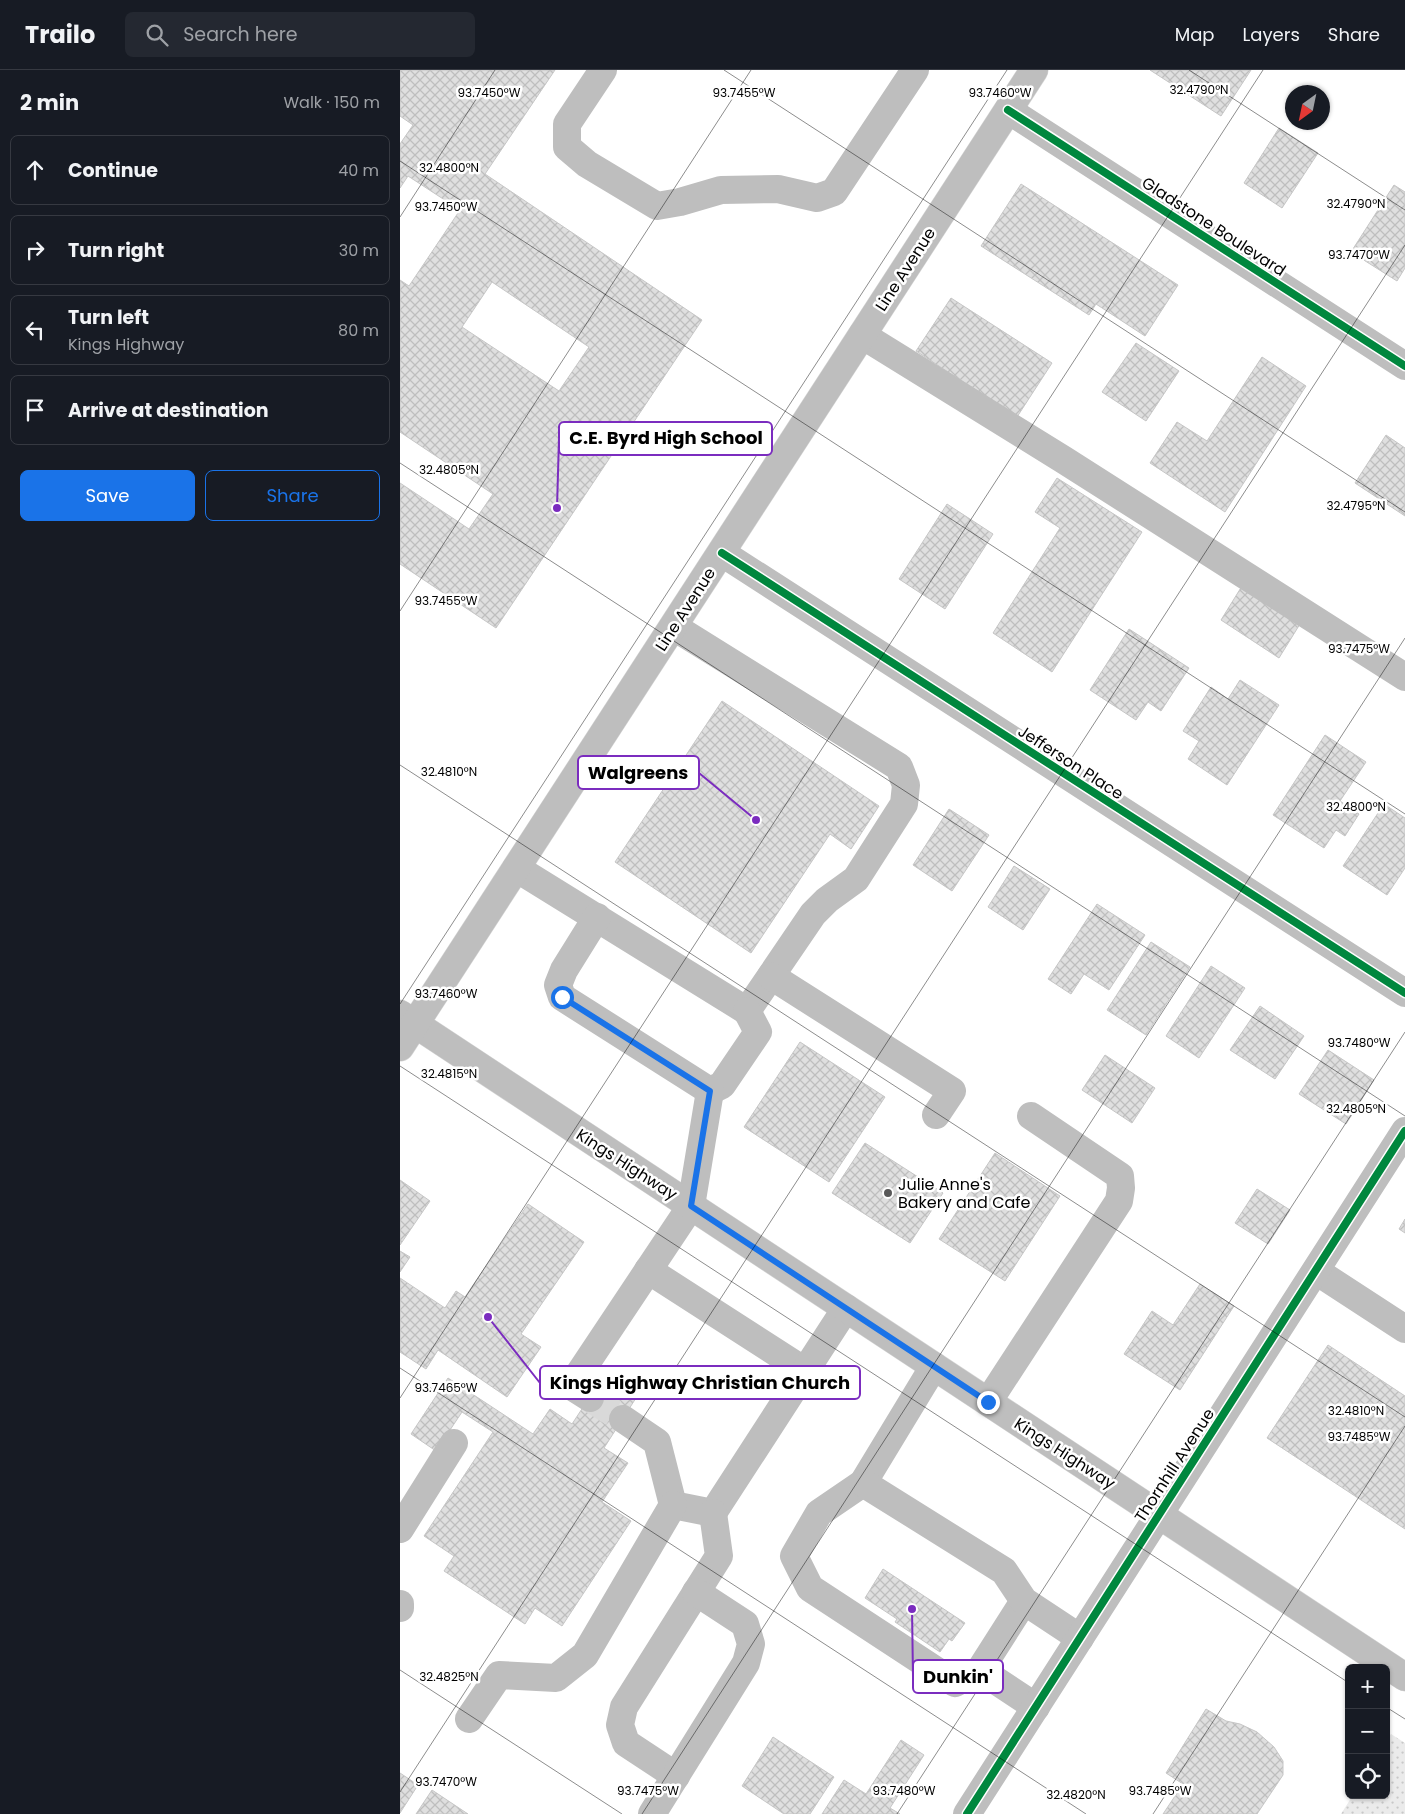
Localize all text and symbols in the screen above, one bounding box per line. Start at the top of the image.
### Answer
search box [125,12,475,57]
text: Trailo [25,18,95,51]
icon: search [143,21,171,49]
text: Search here [183,21,298,48]
text: Map [1175,22,1215,47]
text: Layers [1243,22,1300,47]
text: Share [1328,22,1380,47]
text: 32.4790°N [1169,81,1229,98]
text: 93.7450°W [458,84,521,101]
text: 93.7455°W [713,84,776,101]
text: 93.7460°W [968,84,1032,101]
north arrow [1285,85,1330,130]
text: 2 min [20,88,79,117]
text: Walk · 150 m [283,91,380,114]
icon: ahead [21,156,49,184]
text: Continue [68,157,158,184]
text: 40 m [338,159,379,182]
text: 32.4800°N [419,159,479,176]
street label: Gladstone Boulevard [1137,171,1290,282]
text: 32.4790°N [1326,195,1386,212]
text: 93.7450°W [415,198,478,215]
street label: Line Avenue [870,223,941,316]
icon: right [21,236,49,264]
text: Turn right [68,237,164,264]
text: 30 m [339,239,379,262]
text: 93.7470°W [1328,246,1390,263]
text: Turn left [68,304,149,331]
icon: left [21,316,49,344]
text: 80 m [338,319,379,342]
text: Kings Highway [68,333,184,356]
icon: arrive [21,396,49,424]
text: Arrive at destination [68,397,269,424]
callout: C.E. Byrd High School [559,422,772,455]
text: C.E. Byrd High School [569,425,763,450]
text: 32.4805°N [419,461,479,478]
button: Save [20,470,195,521]
button: Share [205,470,380,521]
text: 32.4795°N [1326,497,1386,514]
street label: Line Avenue [650,563,721,656]
text: 93.7455°W [415,592,478,609]
text: 93.7475°W [1328,640,1390,657]
street label: Jefferson Place [1013,720,1128,805]
callout: Walgreens [578,756,699,789]
text: Walgreens [588,760,688,785]
text: 32.4810°N [421,763,477,780]
text: 32.4800°N [1326,798,1386,815]
text: 93.7460°W [414,985,478,1002]
route start [551,986,574,1009]
text: 93.7480°W [1328,1034,1391,1051]
text: 32.4815°N [421,1065,477,1082]
text: 32.4805°N [1326,1100,1386,1117]
street label: Kings Highway [572,1123,682,1206]
place label: Julie Anne's Bakery and Cafe [898,1173,1031,1214]
marker: Julie Anne's Bakery and Cafe [882,1187,894,1199]
callout: Kings Highway Christian Church [540,1366,860,1399]
text: Kings Highway Christian Church [550,1370,850,1395]
text: 93.7465°W [414,1379,478,1396]
route end [977,1391,1000,1414]
text: 32.4810°N [1328,1402,1384,1419]
street label: Thornhill Avenue [1129,1404,1220,1527]
street label: Kings Highway [1010,1412,1120,1495]
text: 93.7485°W [1328,1428,1391,1445]
callout: Dunkin' [913,1660,1003,1693]
text: Dunkin' [923,1664,993,1689]
map controls [1345,1664,1390,1799]
button: + [1345,1664,1390,1709]
text: 32.4825°N [419,1668,479,1685]
button: − [1345,1709,1390,1754]
button: locate [1345,1754,1390,1799]
text: 93.7470°W [415,1773,477,1790]
text: 93.7475°W [617,1782,679,1799]
text: 93.7480°W [873,1782,936,1799]
text: 93.7485°W [1129,1782,1192,1799]
text: 32.4820°N [1046,1786,1106,1803]

